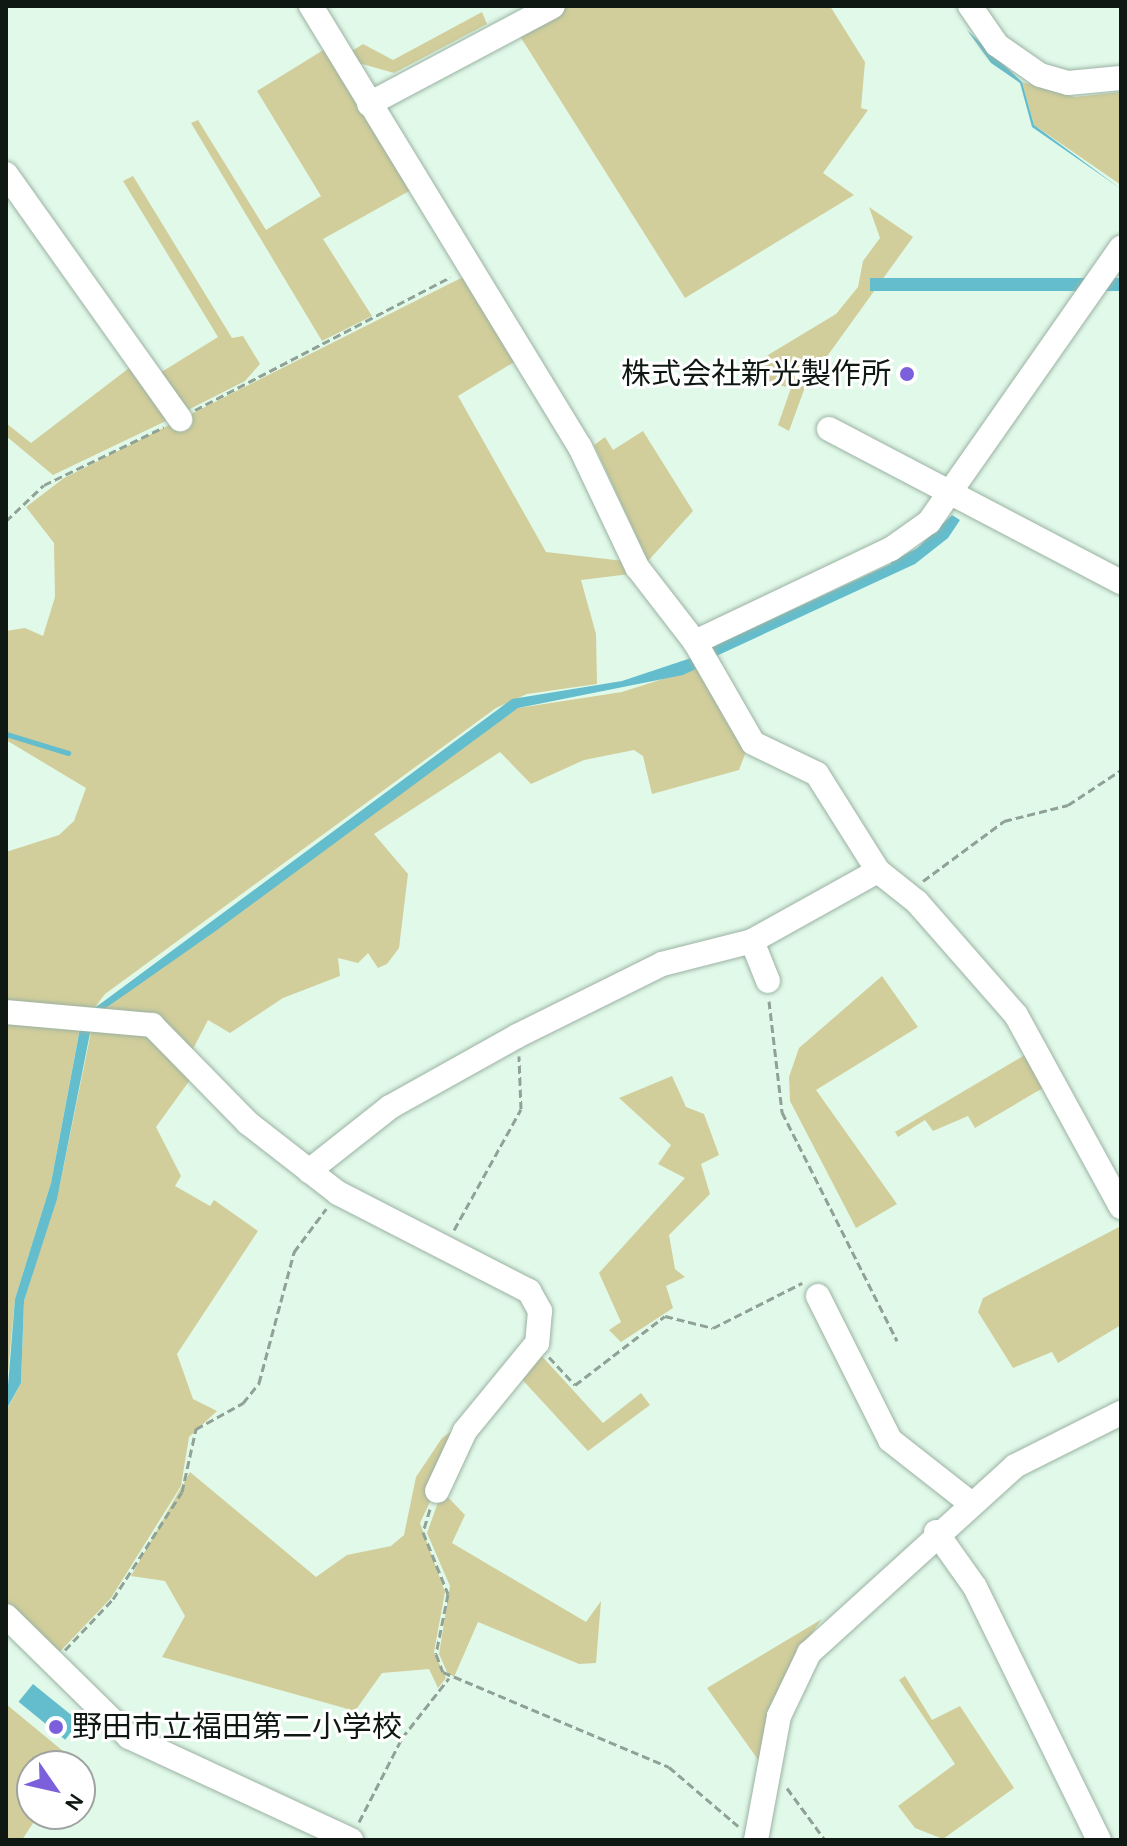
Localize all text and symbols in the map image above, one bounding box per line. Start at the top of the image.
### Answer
place label: 株式会社新光製作所 [621,356,891,392]
marker: 株式会社新光製作所 [898,365,916,383]
place label: 野田市立福田第二小学校 [72,1709,402,1745]
marker: 野田市立福田第二小学校 [47,1718,65,1736]
north arrow [16,1750,96,1830]
text: N [59,1788,89,1816]

